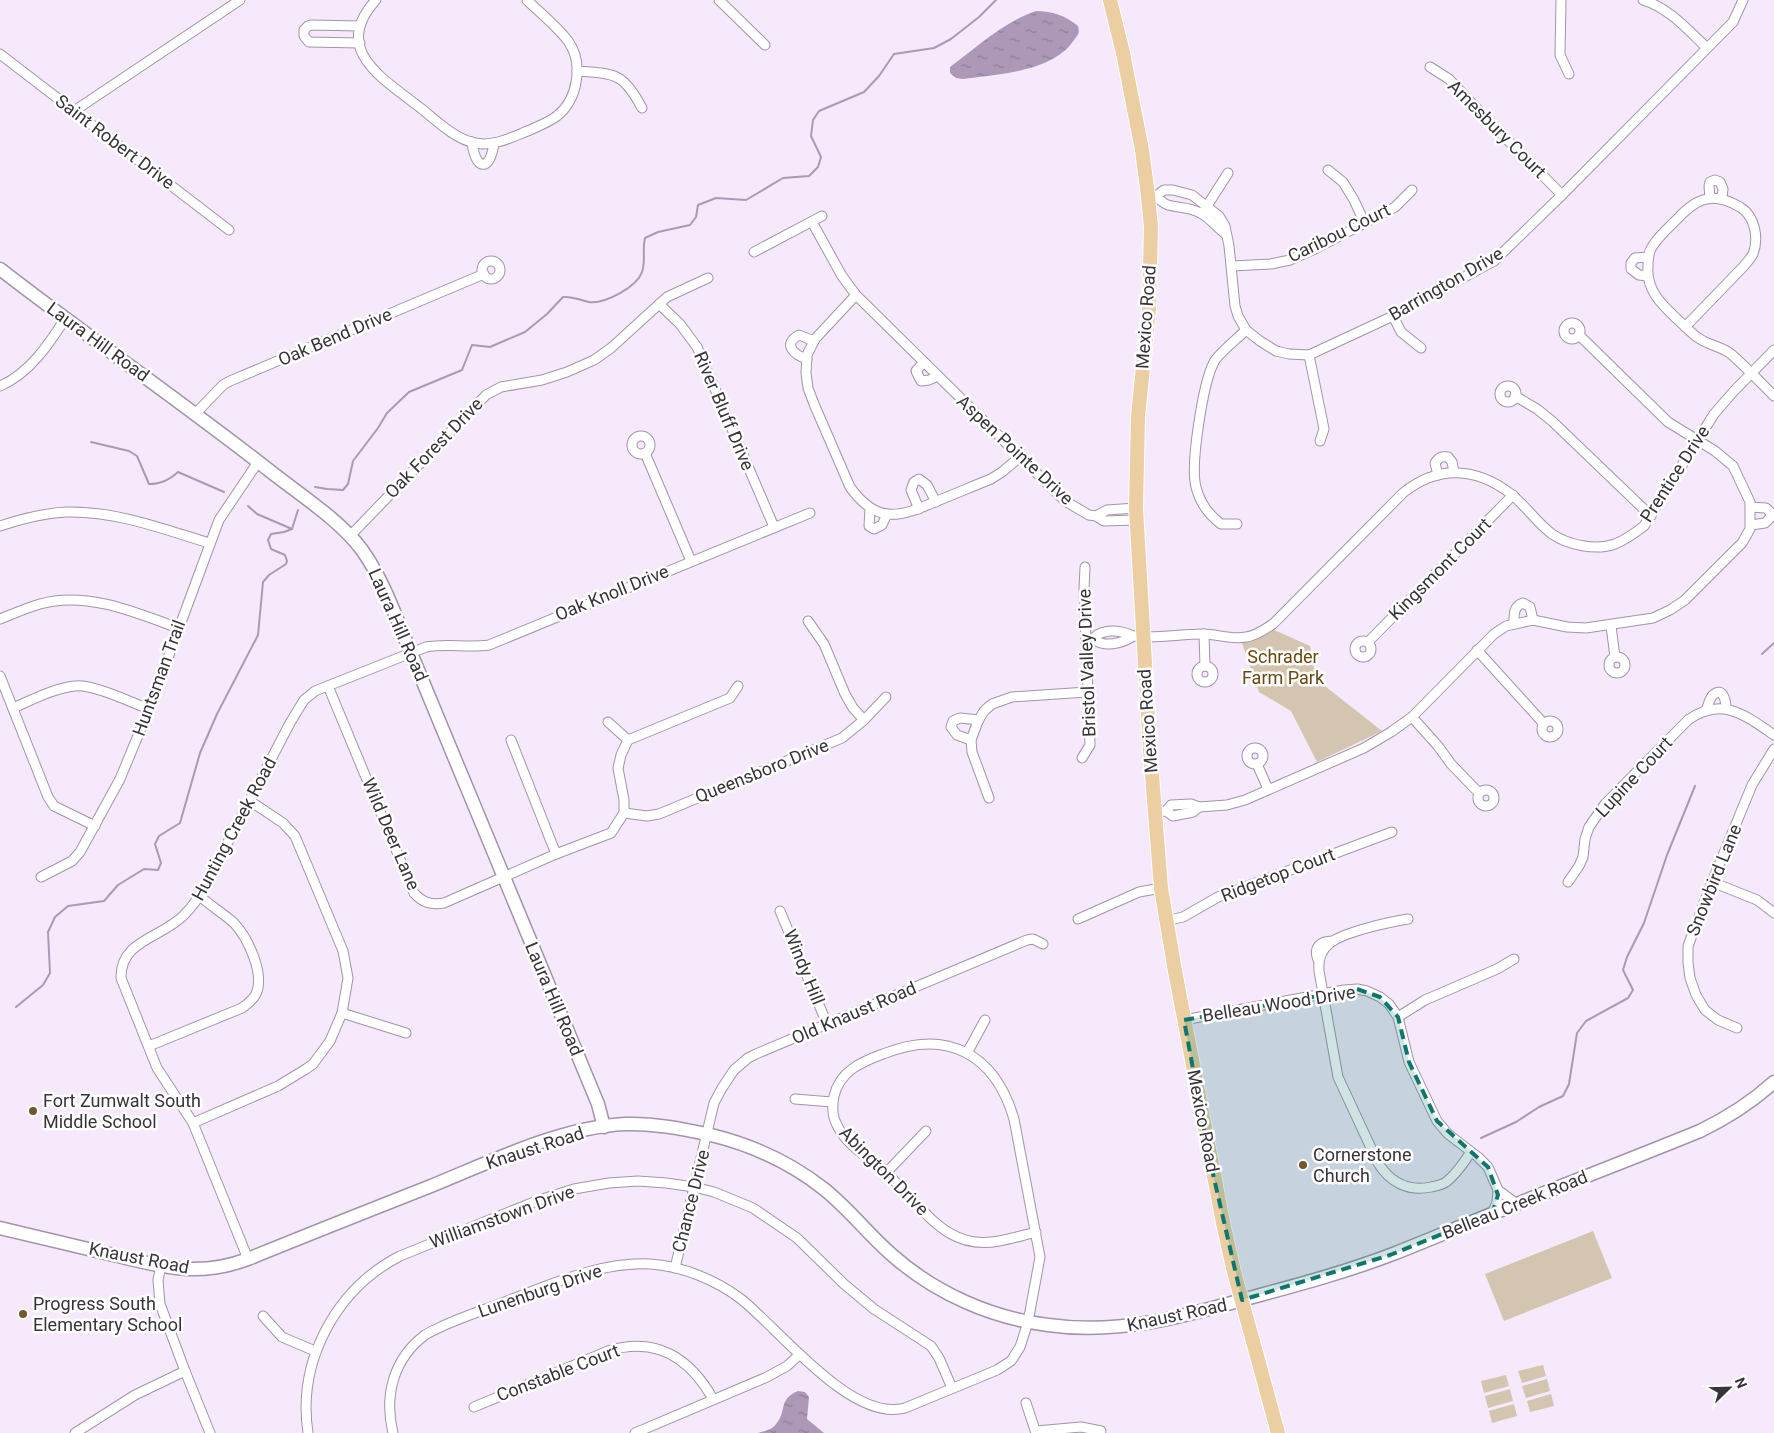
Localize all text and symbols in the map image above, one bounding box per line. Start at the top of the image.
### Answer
street label: Amesbury Court [1444,75,1551,182]
street label: Saint Robert Drive [52,90,179,193]
street label: Caribou Court [1284,199,1393,266]
street label: Barrington Drive [1385,242,1507,325]
street label: Mexico Road [1131,264,1160,370]
street label: Laura Hill Road [43,297,153,386]
street label: Oak Bend Drive [275,303,395,370]
street label: River Bluff Drive [690,348,759,473]
street label: Aspen Pointe Drive [953,390,1078,509]
street label: Oak Forest Drive [380,393,487,502]
street label: Prentice Drive [1636,421,1714,526]
street label: Kingsmont Court [1384,513,1495,624]
street label: Oak Knoll Drive [552,560,672,625]
street label: Laura Hill Road [364,565,433,684]
street label: Bristol Valley Drive [1073,589,1100,737]
street label: Huntsman Trail [128,617,189,739]
park label: Schrader Farm Park [1242,646,1325,688]
street label: Mexico Road [1133,668,1162,774]
street label: Lupine Court [1591,732,1676,821]
street label: Queensboro Drive [692,734,832,807]
street label: Hunting Creek Road [187,754,280,904]
street label: Wild Deer Lane [358,775,425,893]
street label: Snowbird Lane [1682,821,1745,939]
street label: Ridgetop Court [1218,843,1338,906]
street label: Windy Hill [780,926,829,1008]
street label: Laura Hill Road [521,939,588,1059]
street label: Old Knaust Road [788,977,919,1048]
street label: Belleau Wood Drive [1201,981,1357,1026]
street label: Mexico Road [1183,1068,1224,1174]
place label: Fort Zumwalt South Middle School [43,1090,201,1132]
marker: Fort Zumwalt South Middle School [27,1105,39,1117]
street label: Knaust Road [483,1122,586,1173]
street label: Abington Drive [836,1122,933,1219]
place label: Cornerstone Church [1313,1144,1411,1186]
street label: Chance Drive [668,1147,713,1254]
marker: Cornerstone Church [1297,1159,1309,1171]
street label: Belleau Creek Road [1439,1166,1591,1243]
street label: Williamstown Drive [426,1181,577,1253]
street label: Knaust Road [87,1237,191,1278]
street label: Lunenburg Drive [475,1259,605,1322]
place label: Progress South Elementary School [33,1293,182,1335]
street label: Knaust Road [1125,1294,1229,1335]
marker: Progress South Elementary School [17,1308,29,1320]
street label: Constable Court [494,1339,622,1406]
north arrow [1704,1363,1754,1413]
text: N [1732,1375,1750,1391]

